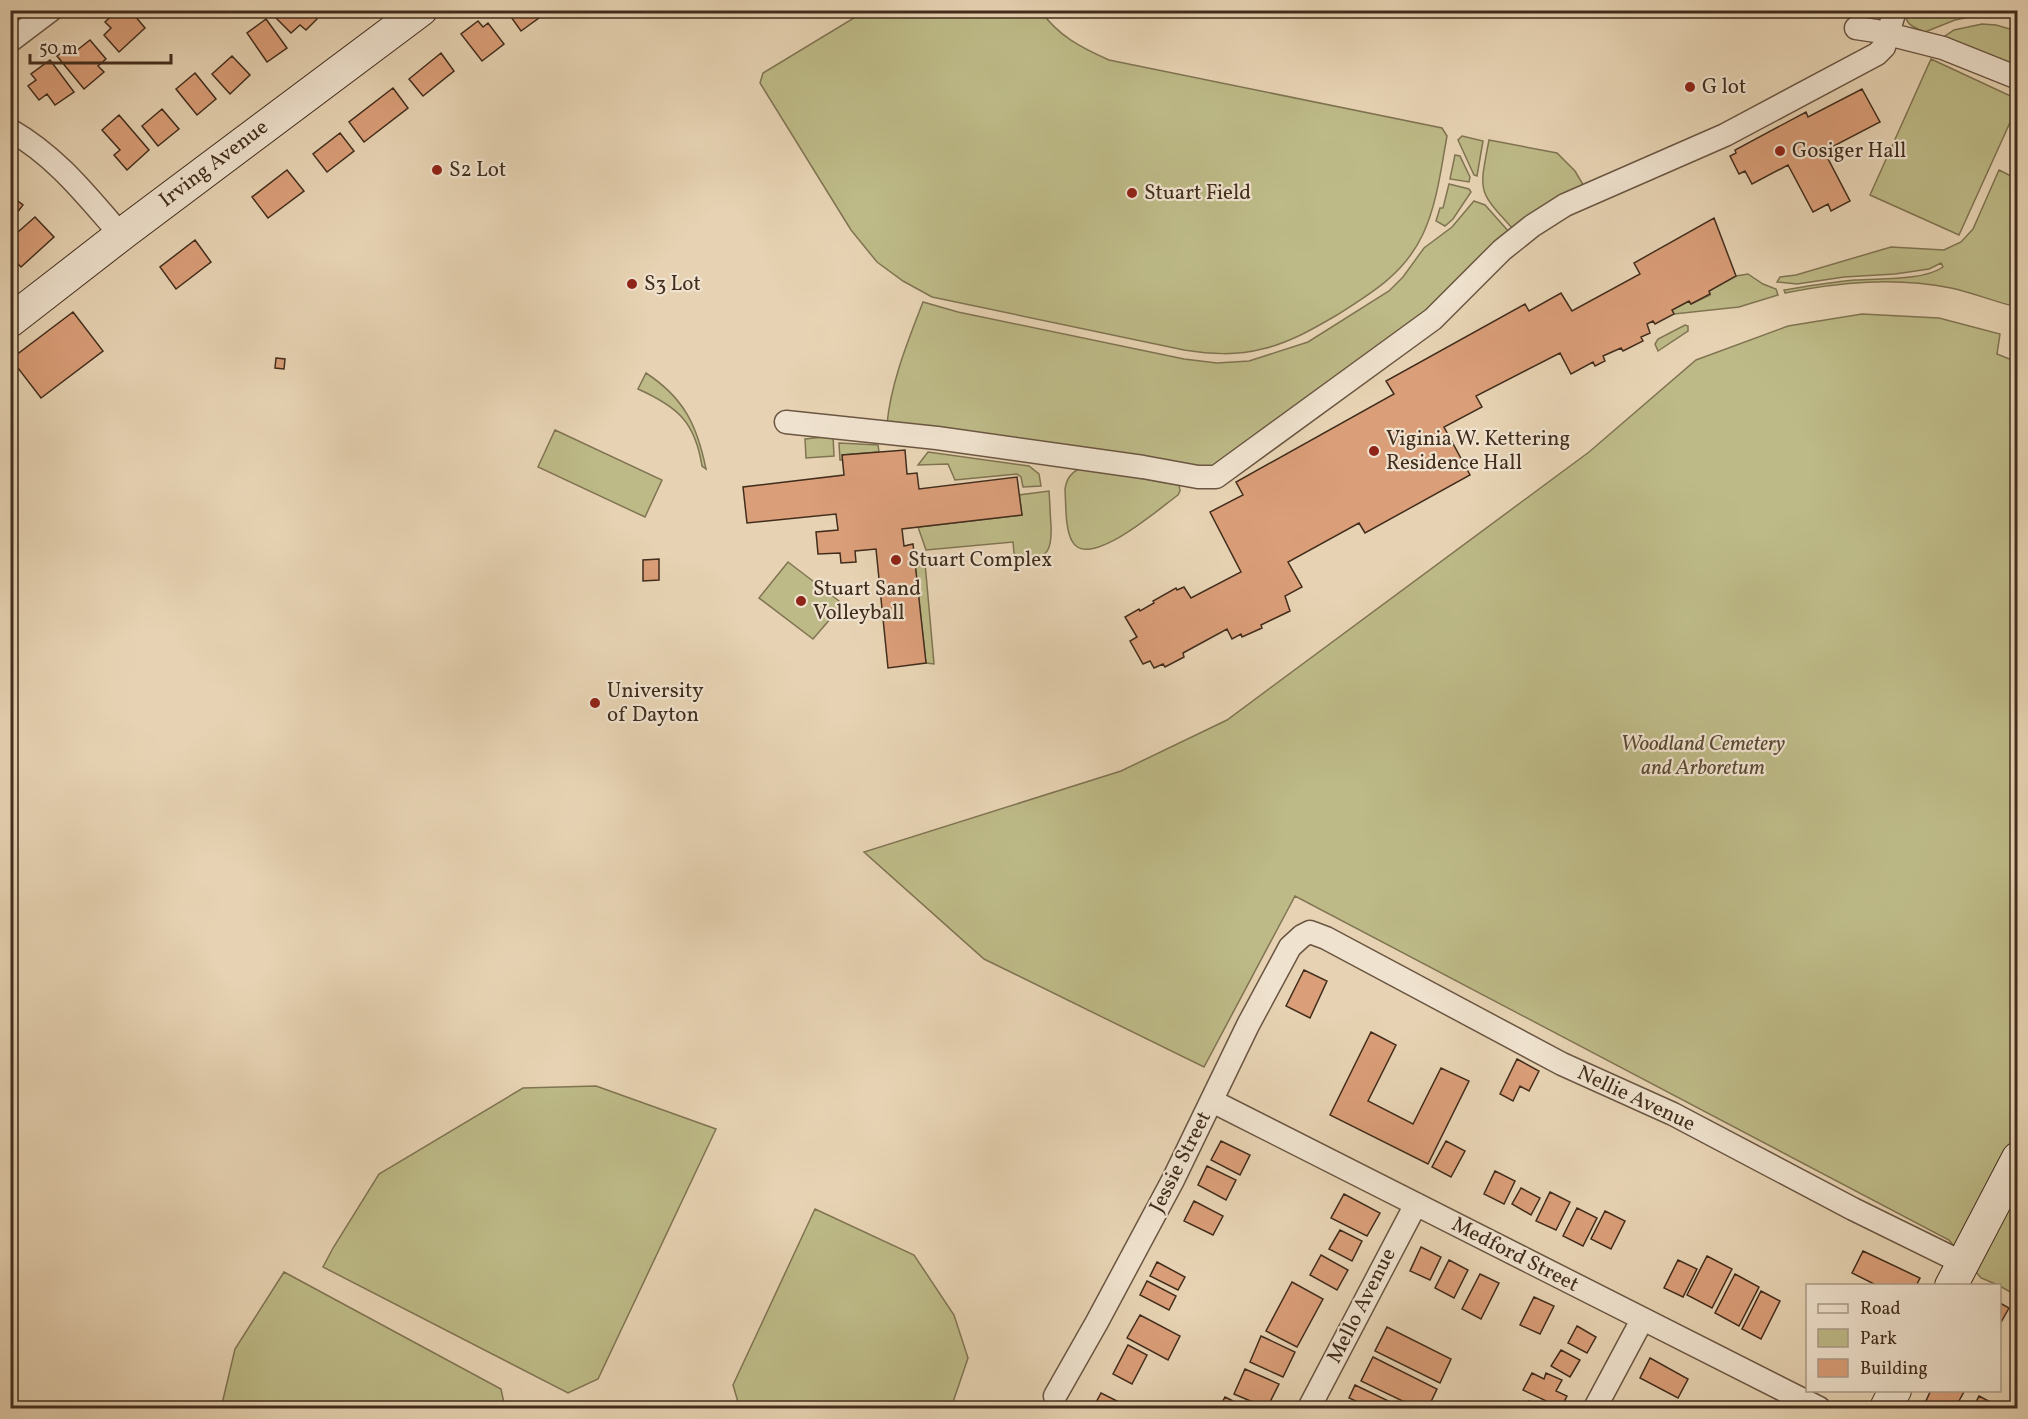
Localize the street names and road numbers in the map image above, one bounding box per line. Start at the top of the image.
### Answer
street label: Irving Avenue [153,113,275,215]
street label: Nellie Avenue [1572,1059,1700,1139]
street label: Jessie Street [1143,1106,1219,1218]
street label: Medford Street [1446,1210,1584,1300]
street label: Mello Avenue [1321,1243,1403,1369]

